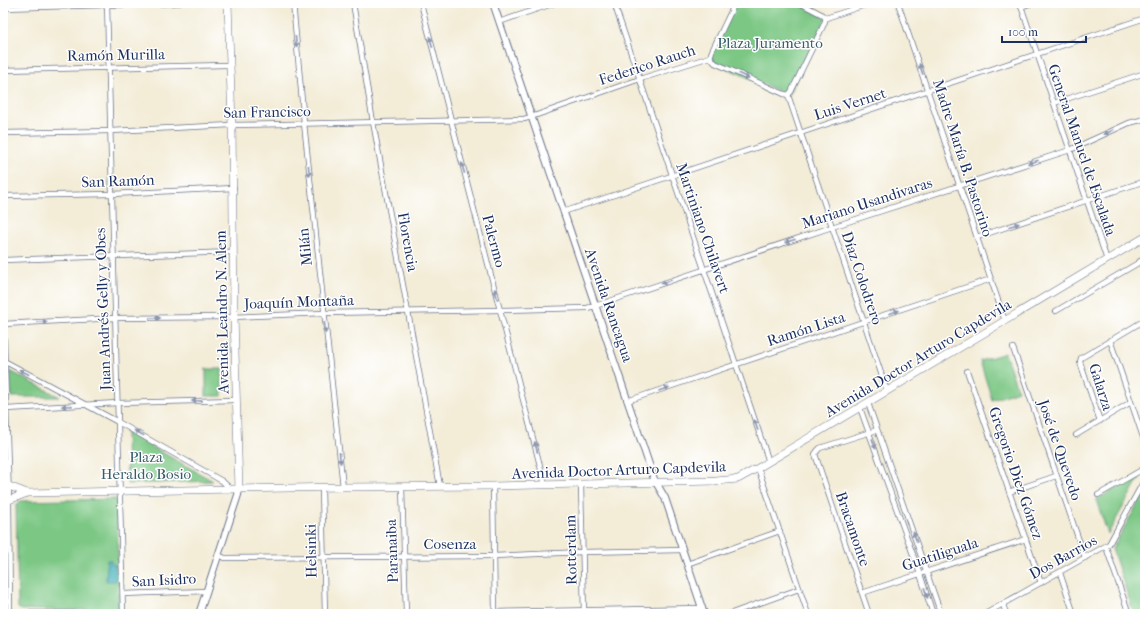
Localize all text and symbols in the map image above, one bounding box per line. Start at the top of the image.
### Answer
scale bar [1002,18,1086,44]
text: 100 m [1008,25,1038,39]
park label: Plaza Juramento [717,34,823,52]
one-way arrow [293,36,300,48]
one-way arrow [428,36,434,48]
street label: Federico Rauch [596,41,698,89]
street label: Ramón Murilla [67,45,166,65]
street label: General Manuel de Escalada [1044,62,1120,239]
one-way arrow [918,63,924,75]
one-way arrow [738,73,749,79]
street label: Madre María B. Pastorino [929,77,997,239]
street label: Luis Vernet [812,84,889,124]
street label: San Francisco [223,102,311,122]
one-way arrow [1103,129,1114,136]
one-way arrow [1027,159,1039,165]
street label: Martiniano Chilavert [672,160,734,296]
one-way arrow [460,162,466,174]
one-way arrow [305,165,312,177]
street label: San Ramón [81,171,155,191]
street label: Mariano Usandivaras [799,173,935,233]
street label: Florencia [394,211,422,274]
street label: Palermo [478,213,510,270]
one-way arrow [1009,222,1021,228]
street label: Juan Andrés Gelly y Obes [91,227,115,392]
street label: Milán [294,227,316,267]
street label: Díaz Colodrero [838,229,887,327]
street label: Avenida Leandro N. Alem [212,230,232,395]
one-way arrow [783,238,795,244]
street label: Avenida Rancagua [581,245,637,365]
one-way arrow [660,280,672,286]
one-way arrow [493,288,499,300]
street label: Joaquín Montaña [243,291,355,313]
street label: Avenida Doctor Arturo Capdevila [821,295,1015,421]
street label: Ramón Lista [765,308,848,350]
one-way arrow [888,309,900,315]
one-way arrow [149,315,162,321]
one-way arrow [36,319,49,325]
one-way arrow [322,322,329,334]
street label: Galarza [1085,361,1117,414]
one-way arrow [19,369,30,375]
one-way arrow [659,385,671,391]
street label: José de Quevedo [1034,396,1086,503]
one-way arrow [190,398,203,404]
one-way arrow [60,403,73,409]
street label: Gregorio Diez Gómez [985,404,1047,542]
one-way arrow [753,418,759,430]
one-way arrow [133,430,145,437]
one-way arrow [871,439,877,451]
one-way arrow [532,441,538,453]
park label: Plaza Heraldo Bosio [101,448,192,483]
one-way arrow [337,452,343,464]
street label: Avenida Doctor Arturo Capdevila [511,457,727,483]
street label: Bracamonte [832,489,874,569]
street label: Rotterdam [561,514,581,585]
street label: Paranaiba [382,518,402,583]
street label: Helsinki [302,523,320,578]
one-way arrow [911,531,917,543]
street label: Dos Barrios [1026,531,1100,583]
street label: Guatiliguala [900,533,981,575]
street label: Cosenza [424,535,478,553]
street label: San Isidro [131,569,197,591]
one-way arrow [923,588,929,600]

